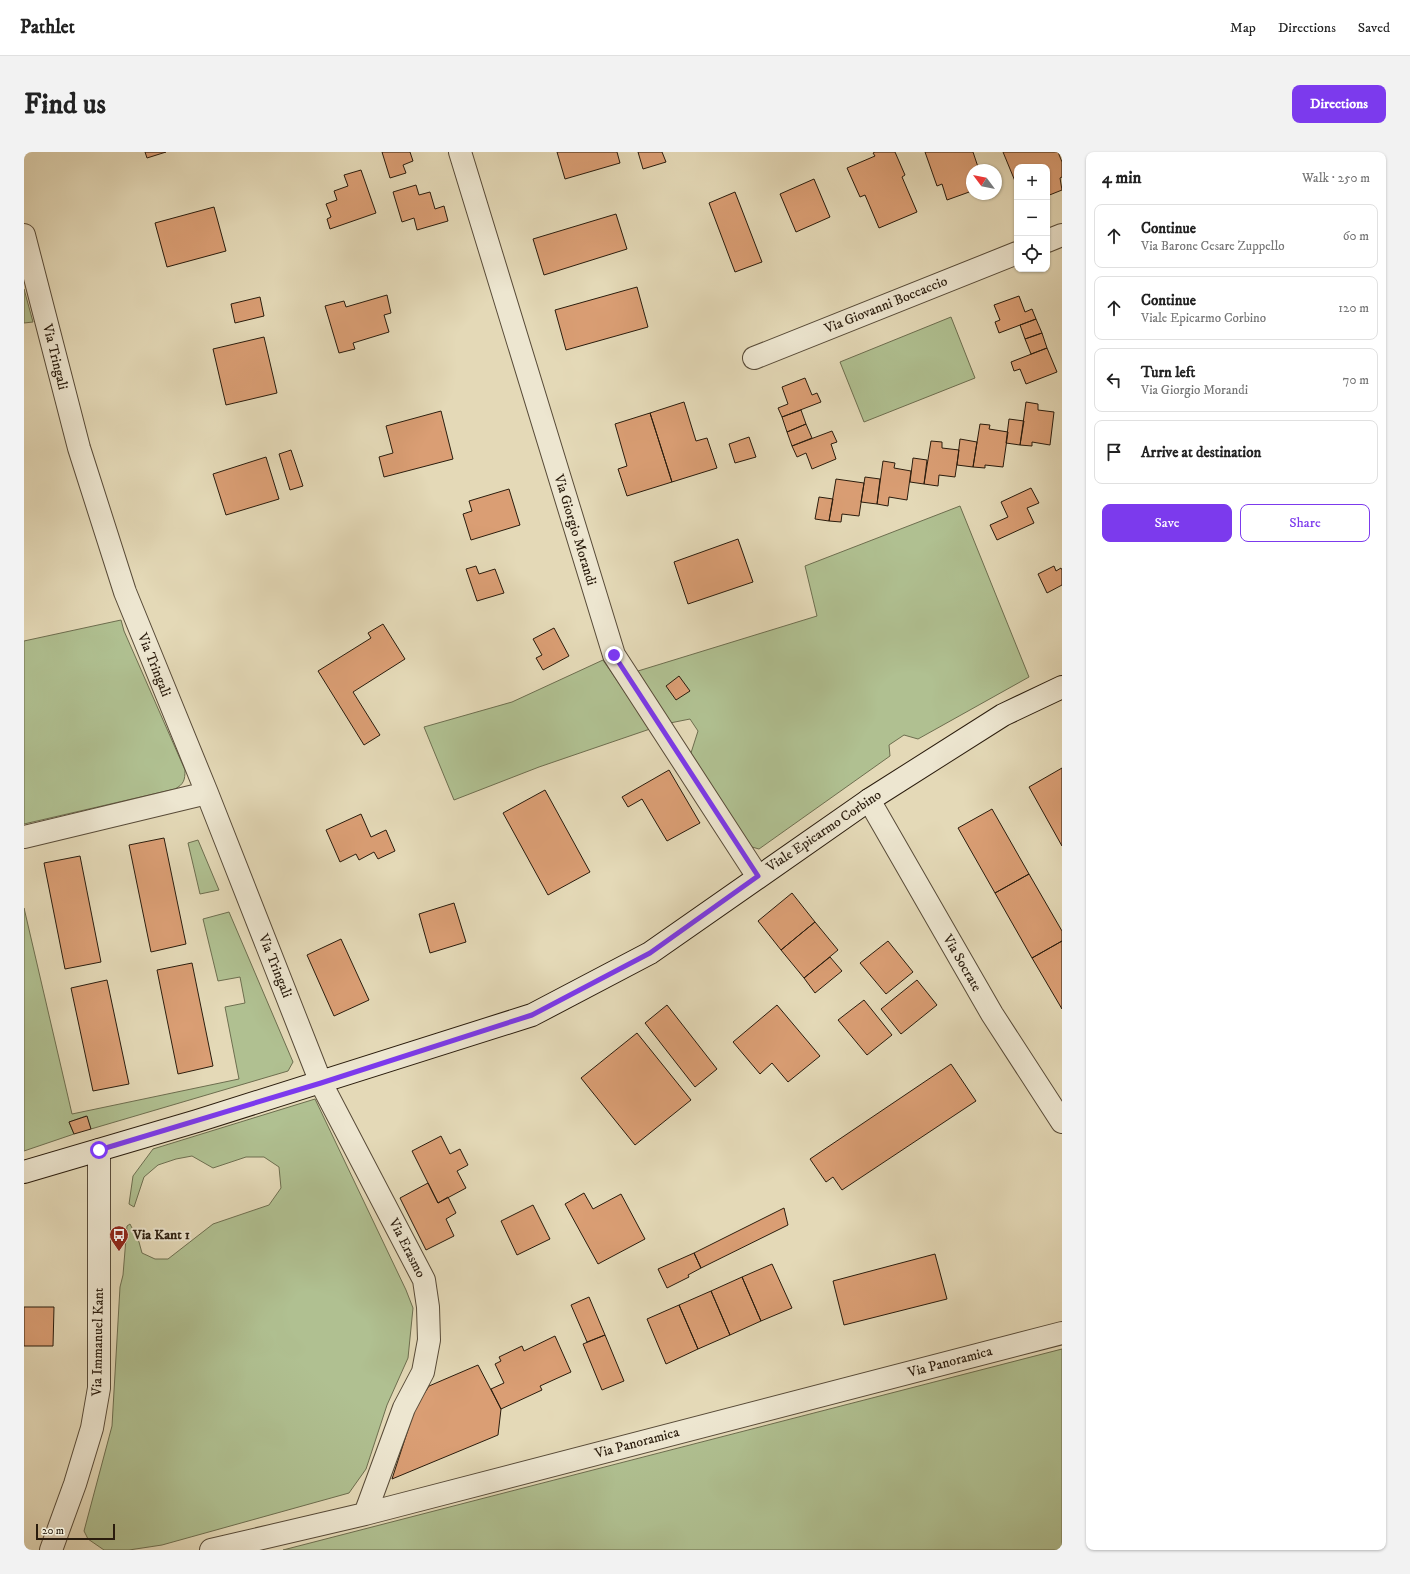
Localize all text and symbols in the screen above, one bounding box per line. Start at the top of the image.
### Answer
text: Pathlet [20,16,75,39]
text: Map [1230,19,1256,37]
text: Directions [1278,19,1336,37]
text: Saved [1358,19,1390,37]
button: Directions [1292,85,1386,123]
text: Find us [24,87,106,122]
north arrow [966,164,1002,200]
map controls [1014,164,1050,272]
button: + [1014,164,1050,200]
text: 4 min [1102,167,1141,189]
text: Walk · 250 m [1302,170,1370,186]
button: − [1014,200,1050,236]
text: Continue [1141,219,1196,238]
icon: ahead [1103,225,1125,247]
text: 60 m [1343,228,1369,244]
button: locate [1014,236,1050,272]
text: Via Barone Cesare Zuppello [1141,238,1285,254]
street label: Via Giovanni Boccaccio [821,272,950,338]
text: Continue [1141,291,1196,310]
icon: ahead [1103,297,1125,319]
text: 120 m [1338,300,1369,316]
text: Viale Epicarmo Corbino [1141,310,1266,326]
street label: Via Tringali [38,321,72,392]
text: Turn left [1141,363,1195,382]
icon: left [1103,369,1125,391]
text: 70 m [1343,372,1369,388]
text: Via Giorgio Morandi [1141,382,1248,398]
icon: arrive [1103,441,1125,463]
text: Arrive at destination [1141,443,1261,462]
street label: Via Giorgio Morandi [549,471,601,588]
button: Save [1102,504,1232,542]
button: Share [1240,504,1370,542]
street label: Via Tringali [133,630,175,700]
route end [605,646,623,664]
street label: Viale Epicarmo Corbino [762,786,885,877]
street label: Via Socrate [938,930,986,995]
street label: Via Tringali [254,931,296,1001]
route start [90,1141,108,1159]
street label: Via Erasmo [384,1214,430,1281]
bus stop icon: Via Kant 1 [108,1224,130,1252]
place label: Via Kant 1 [132,1226,190,1244]
street label: Via Immanuel Kant [88,1287,108,1397]
street label: Via Panoramica [905,1342,994,1382]
street label: Via Panoramica [592,1423,681,1463]
scale bar [36,1522,115,1541]
text: 20 m [42,1524,64,1538]

